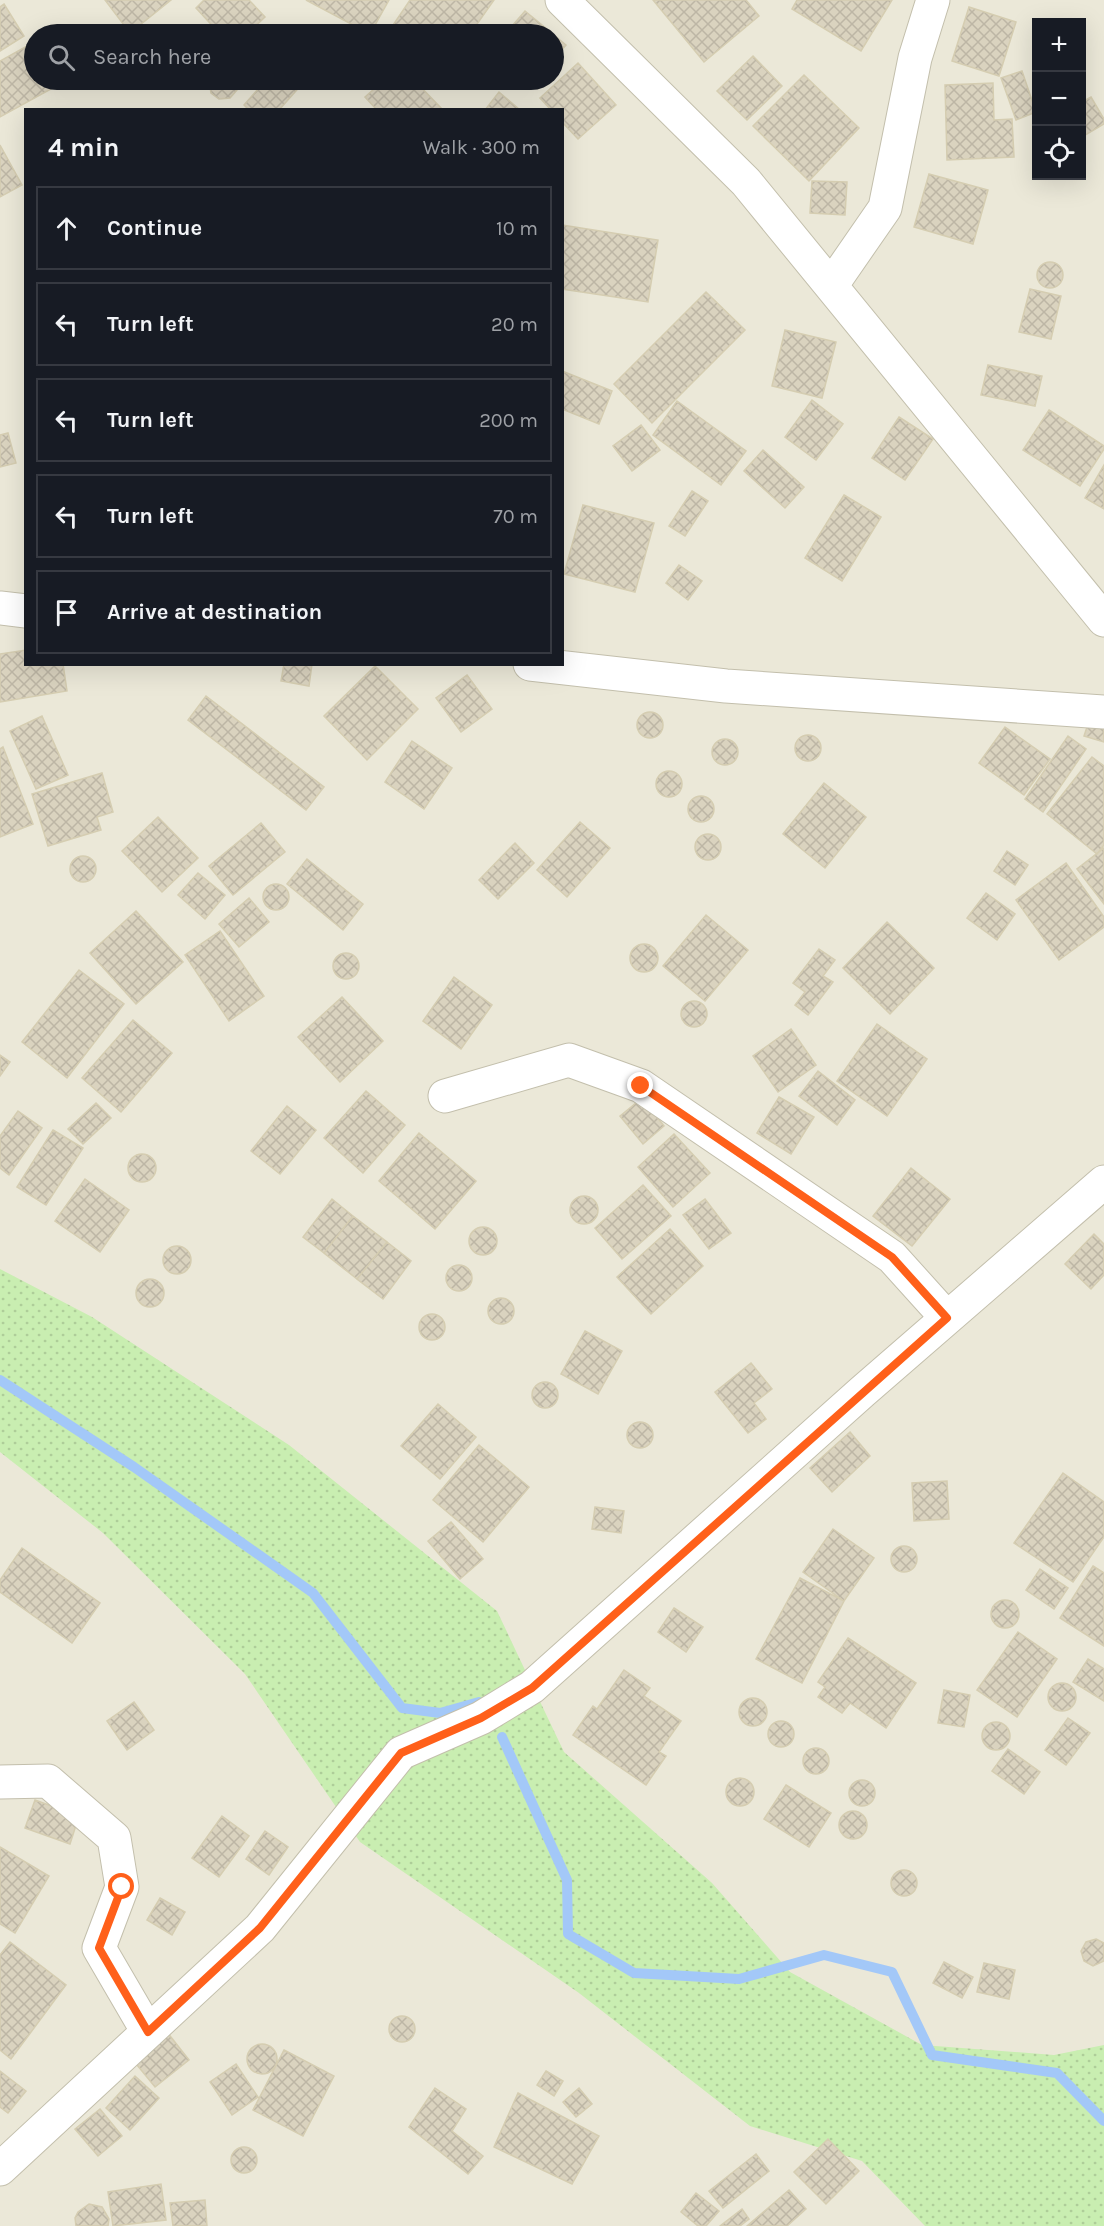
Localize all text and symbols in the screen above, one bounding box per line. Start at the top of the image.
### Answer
map controls [1032,18,1086,180]
button: + [1032,18,1086,72]
search box [24,24,564,90]
icon: search [45,41,78,74]
text: Search here [93,44,211,70]
button: − [1032,72,1086,126]
button: locate [1032,126,1086,180]
text: 4 min [48,132,119,163]
text: Walk · 300 m [423,136,540,159]
icon: ahead [50,212,83,245]
text: Continue [107,215,202,241]
text: 10 m [496,217,538,240]
icon: left [50,308,83,341]
text: Turn left [107,311,194,337]
text: 20 m [491,313,538,336]
icon: left [50,404,83,437]
text: Turn left [107,407,194,433]
text: 200 m [479,409,538,432]
icon: left [50,500,83,533]
text: Turn left [107,503,194,529]
text: 70 m [493,505,538,528]
icon: arrive [50,596,83,629]
text: Arrive at destination [107,599,322,625]
route end [627,1072,653,1098]
route start [108,1873,134,1899]

